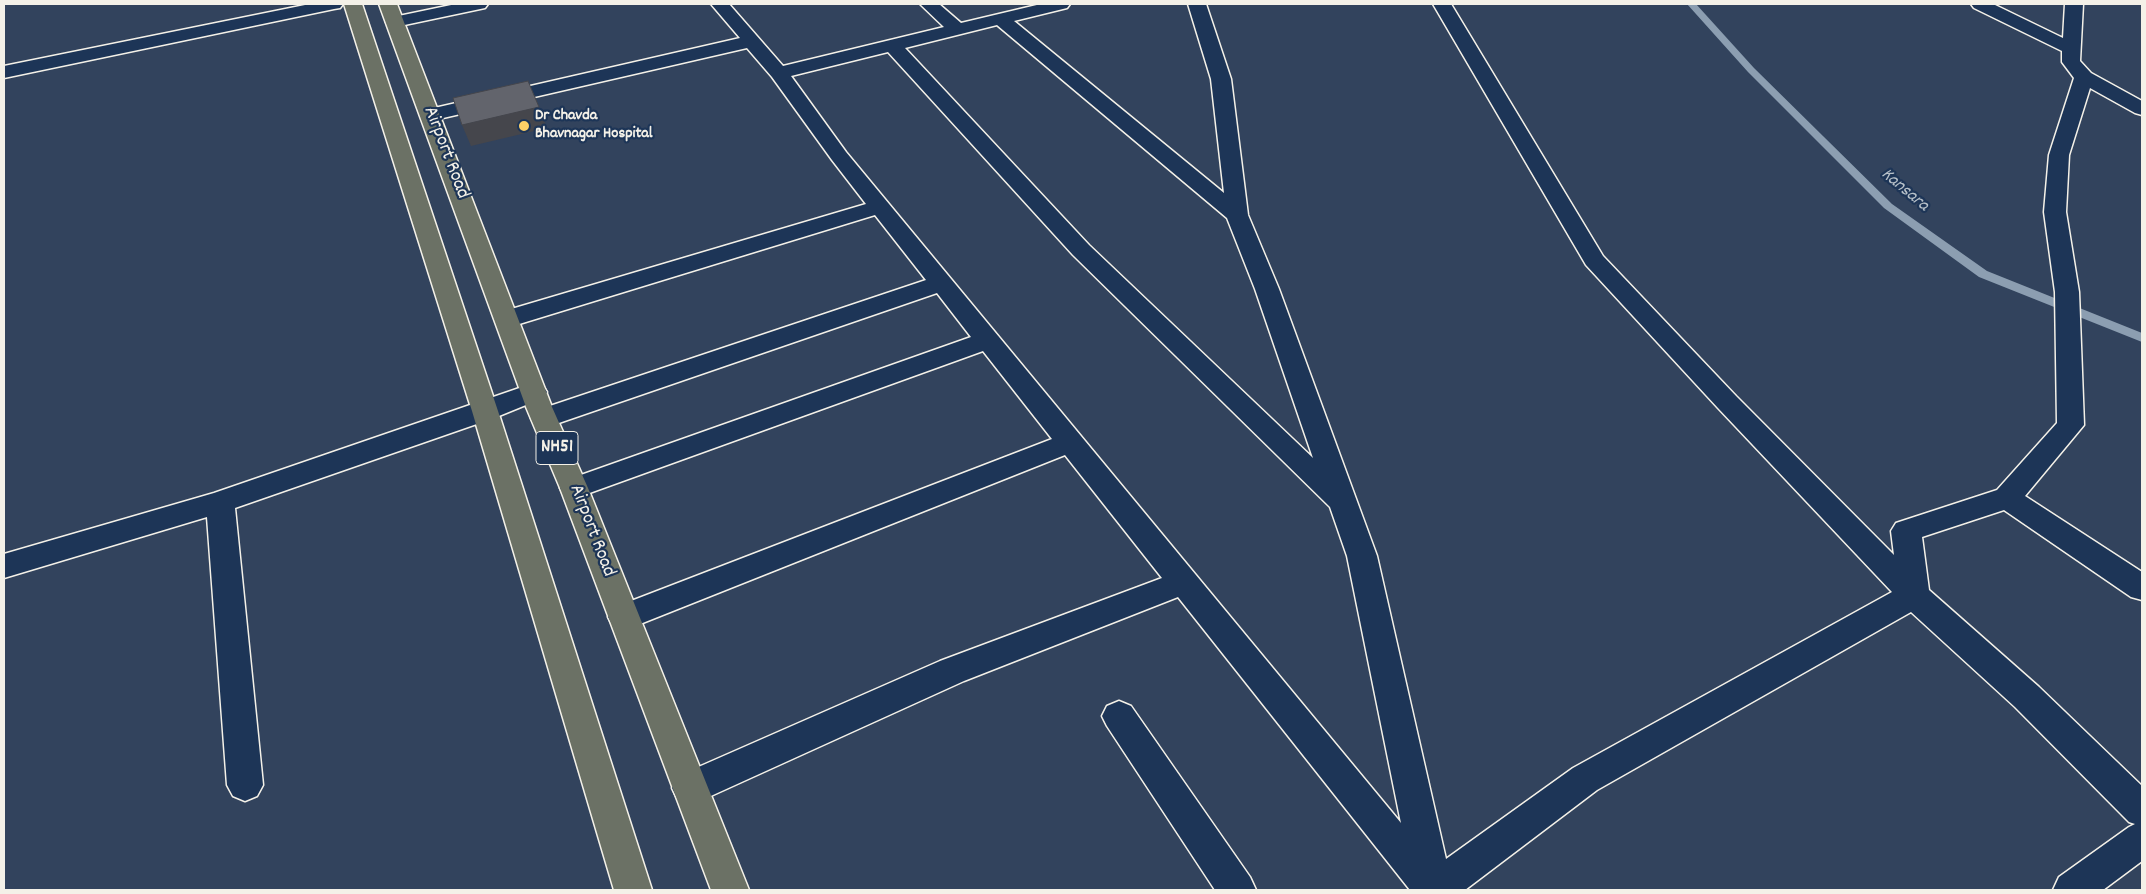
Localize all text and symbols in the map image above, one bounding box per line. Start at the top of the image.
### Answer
street label: Airport Road [416,103,474,203]
place label: Dr Chavda Bhavnagar Hospital [535,107,653,145]
marker: Dr Chavda Bhavnagar Hospital [517,119,531,133]
water label: Kansara [1876,165,1932,217]
road number: NH51 [536,432,578,464]
street label: Airport Road [562,481,620,581]

